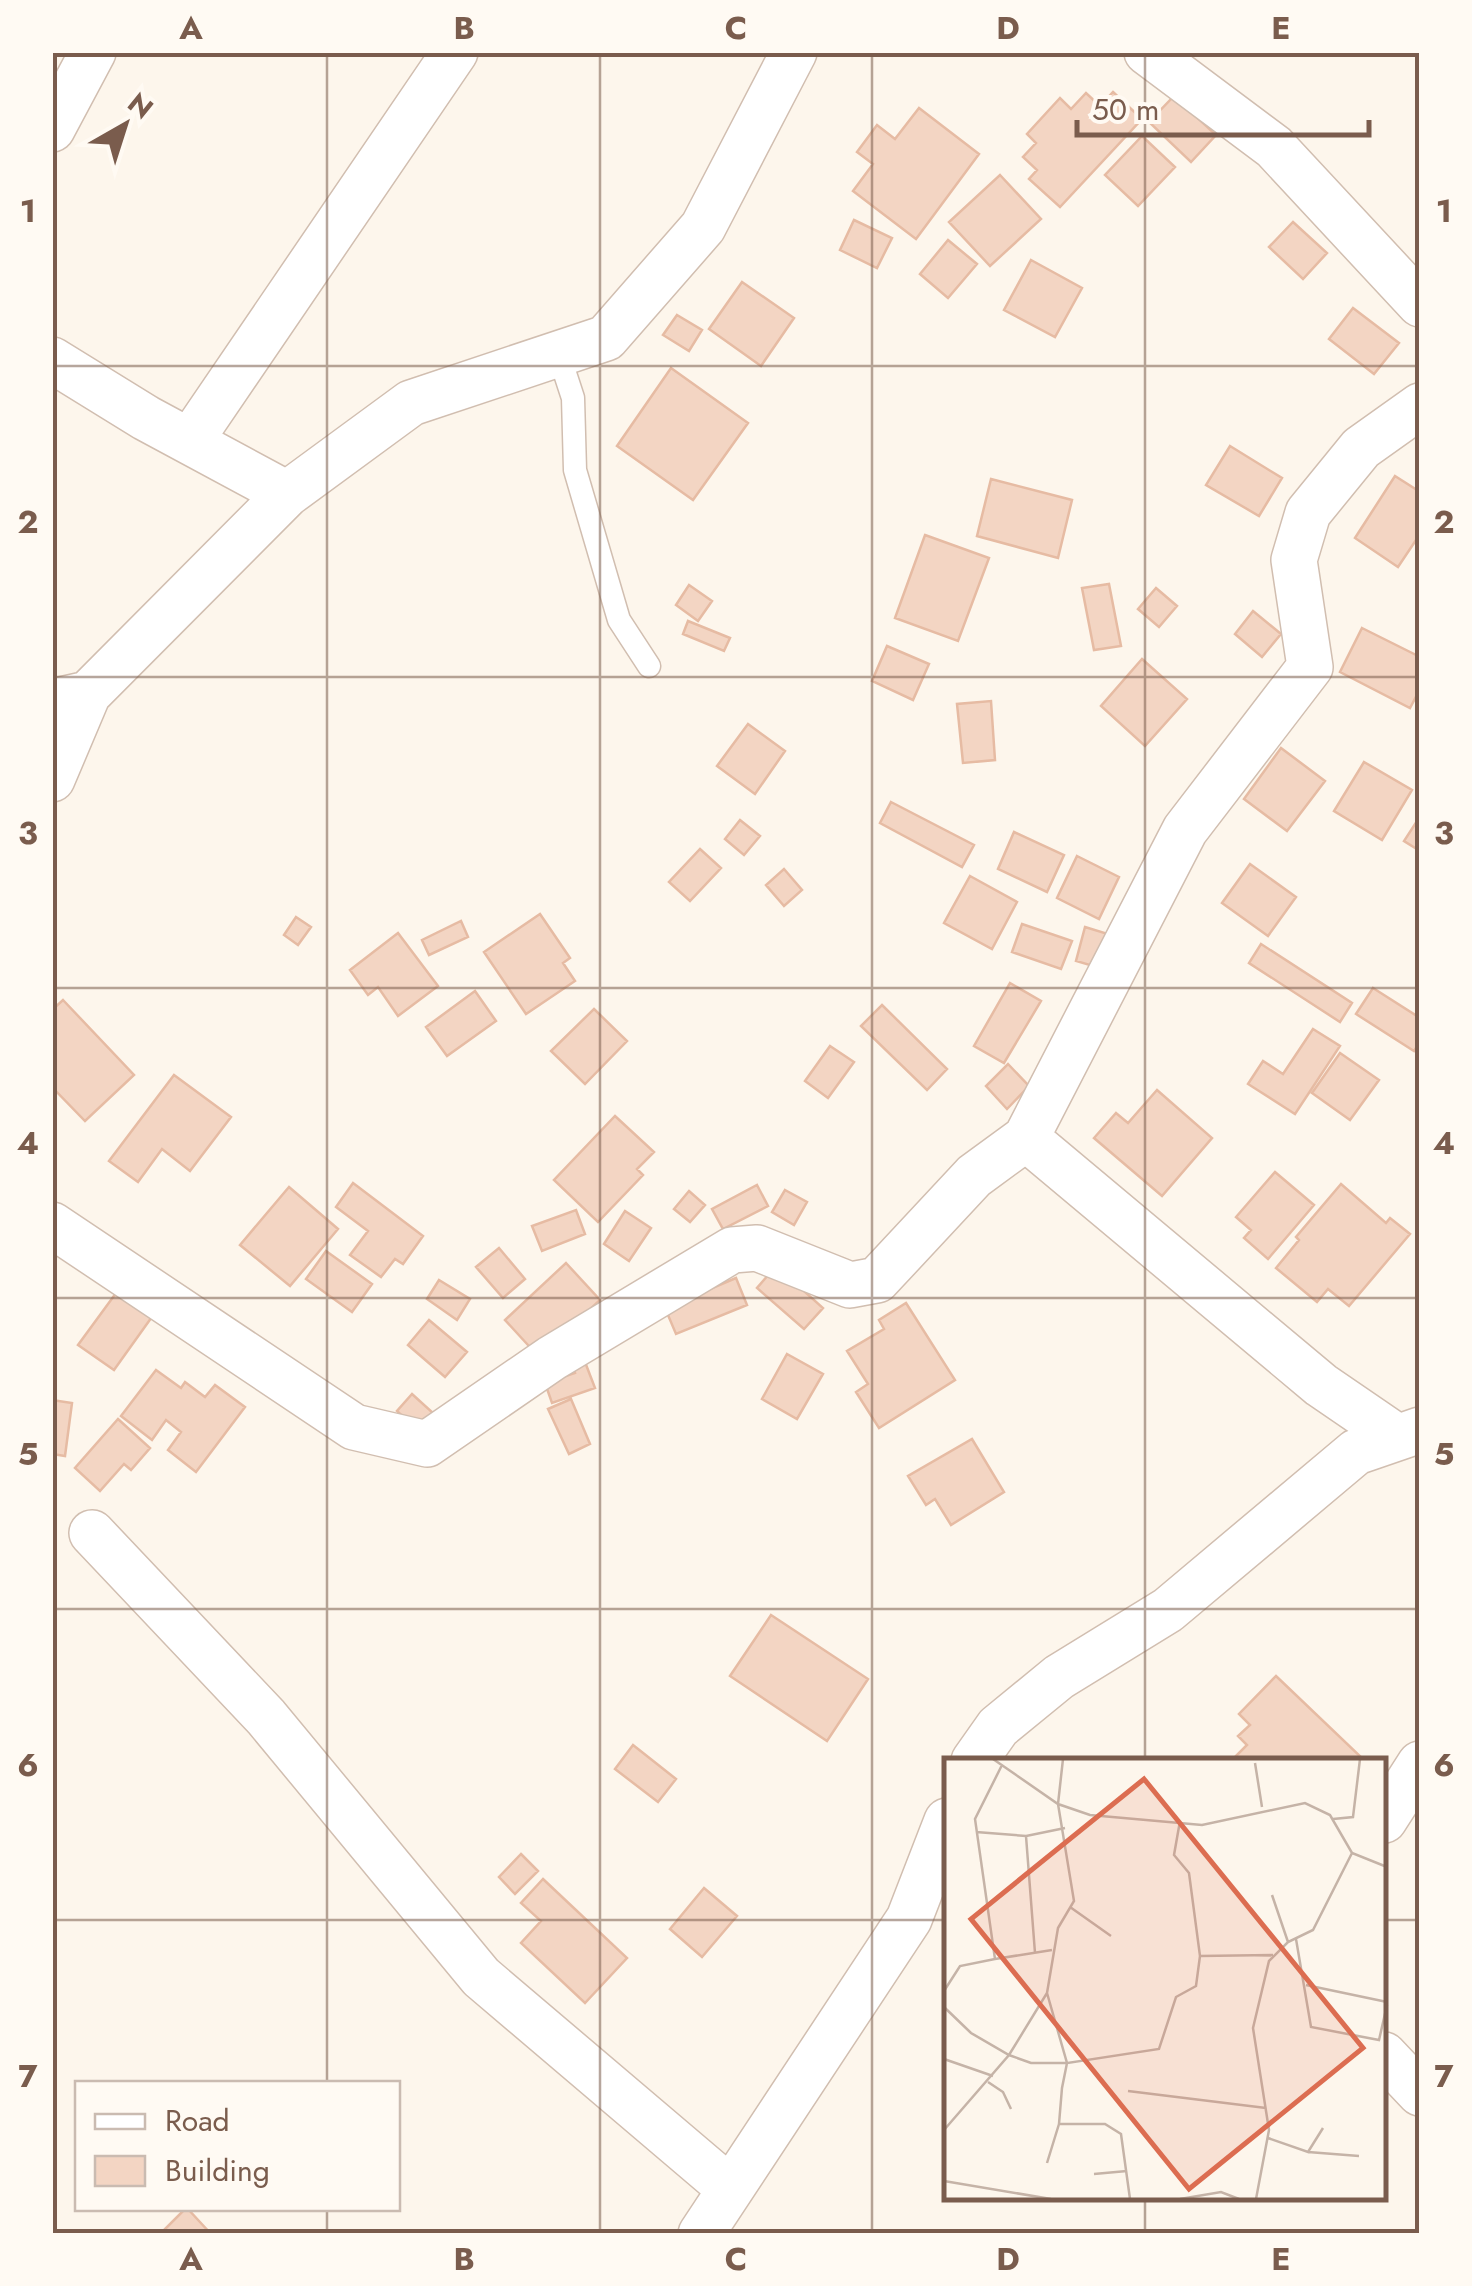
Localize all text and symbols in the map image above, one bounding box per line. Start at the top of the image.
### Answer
text: A [178,5,203,51]
text: B [453,5,475,51]
text: C [725,5,747,51]
text: D [996,5,1020,51]
text: E [1271,5,1291,51]
north arrow [75,75,175,175]
scale bar [1077,75,1370,137]
text: N [119,83,162,129]
text: 50 m [1092,88,1159,131]
text: 1 [20,188,36,234]
text: 1 [1436,188,1452,234]
text: 2 [18,499,39,545]
text: 2 [1434,499,1455,545]
text: 3 [18,810,38,856]
text: 3 [1434,810,1454,856]
text: 4 [17,1120,39,1166]
text: 4 [1433,1120,1455,1166]
text: 5 [18,1431,38,1477]
text: 5 [1434,1431,1454,1477]
text: 6 [17,1742,39,1788]
text: 6 [1433,1742,1455,1788]
inset map [944,1758,1387,2201]
text: 7 [18,2053,38,2099]
text: 7 [1434,2053,1454,2099]
legend [75,2081,400,2211]
text: Road [165,2099,230,2142]
text: Building [165,2149,270,2192]
text: A [178,2236,203,2282]
text: B [453,2236,475,2282]
text: C [725,2236,747,2282]
text: D [996,2236,1020,2282]
text: E [1271,2236,1291,2282]

